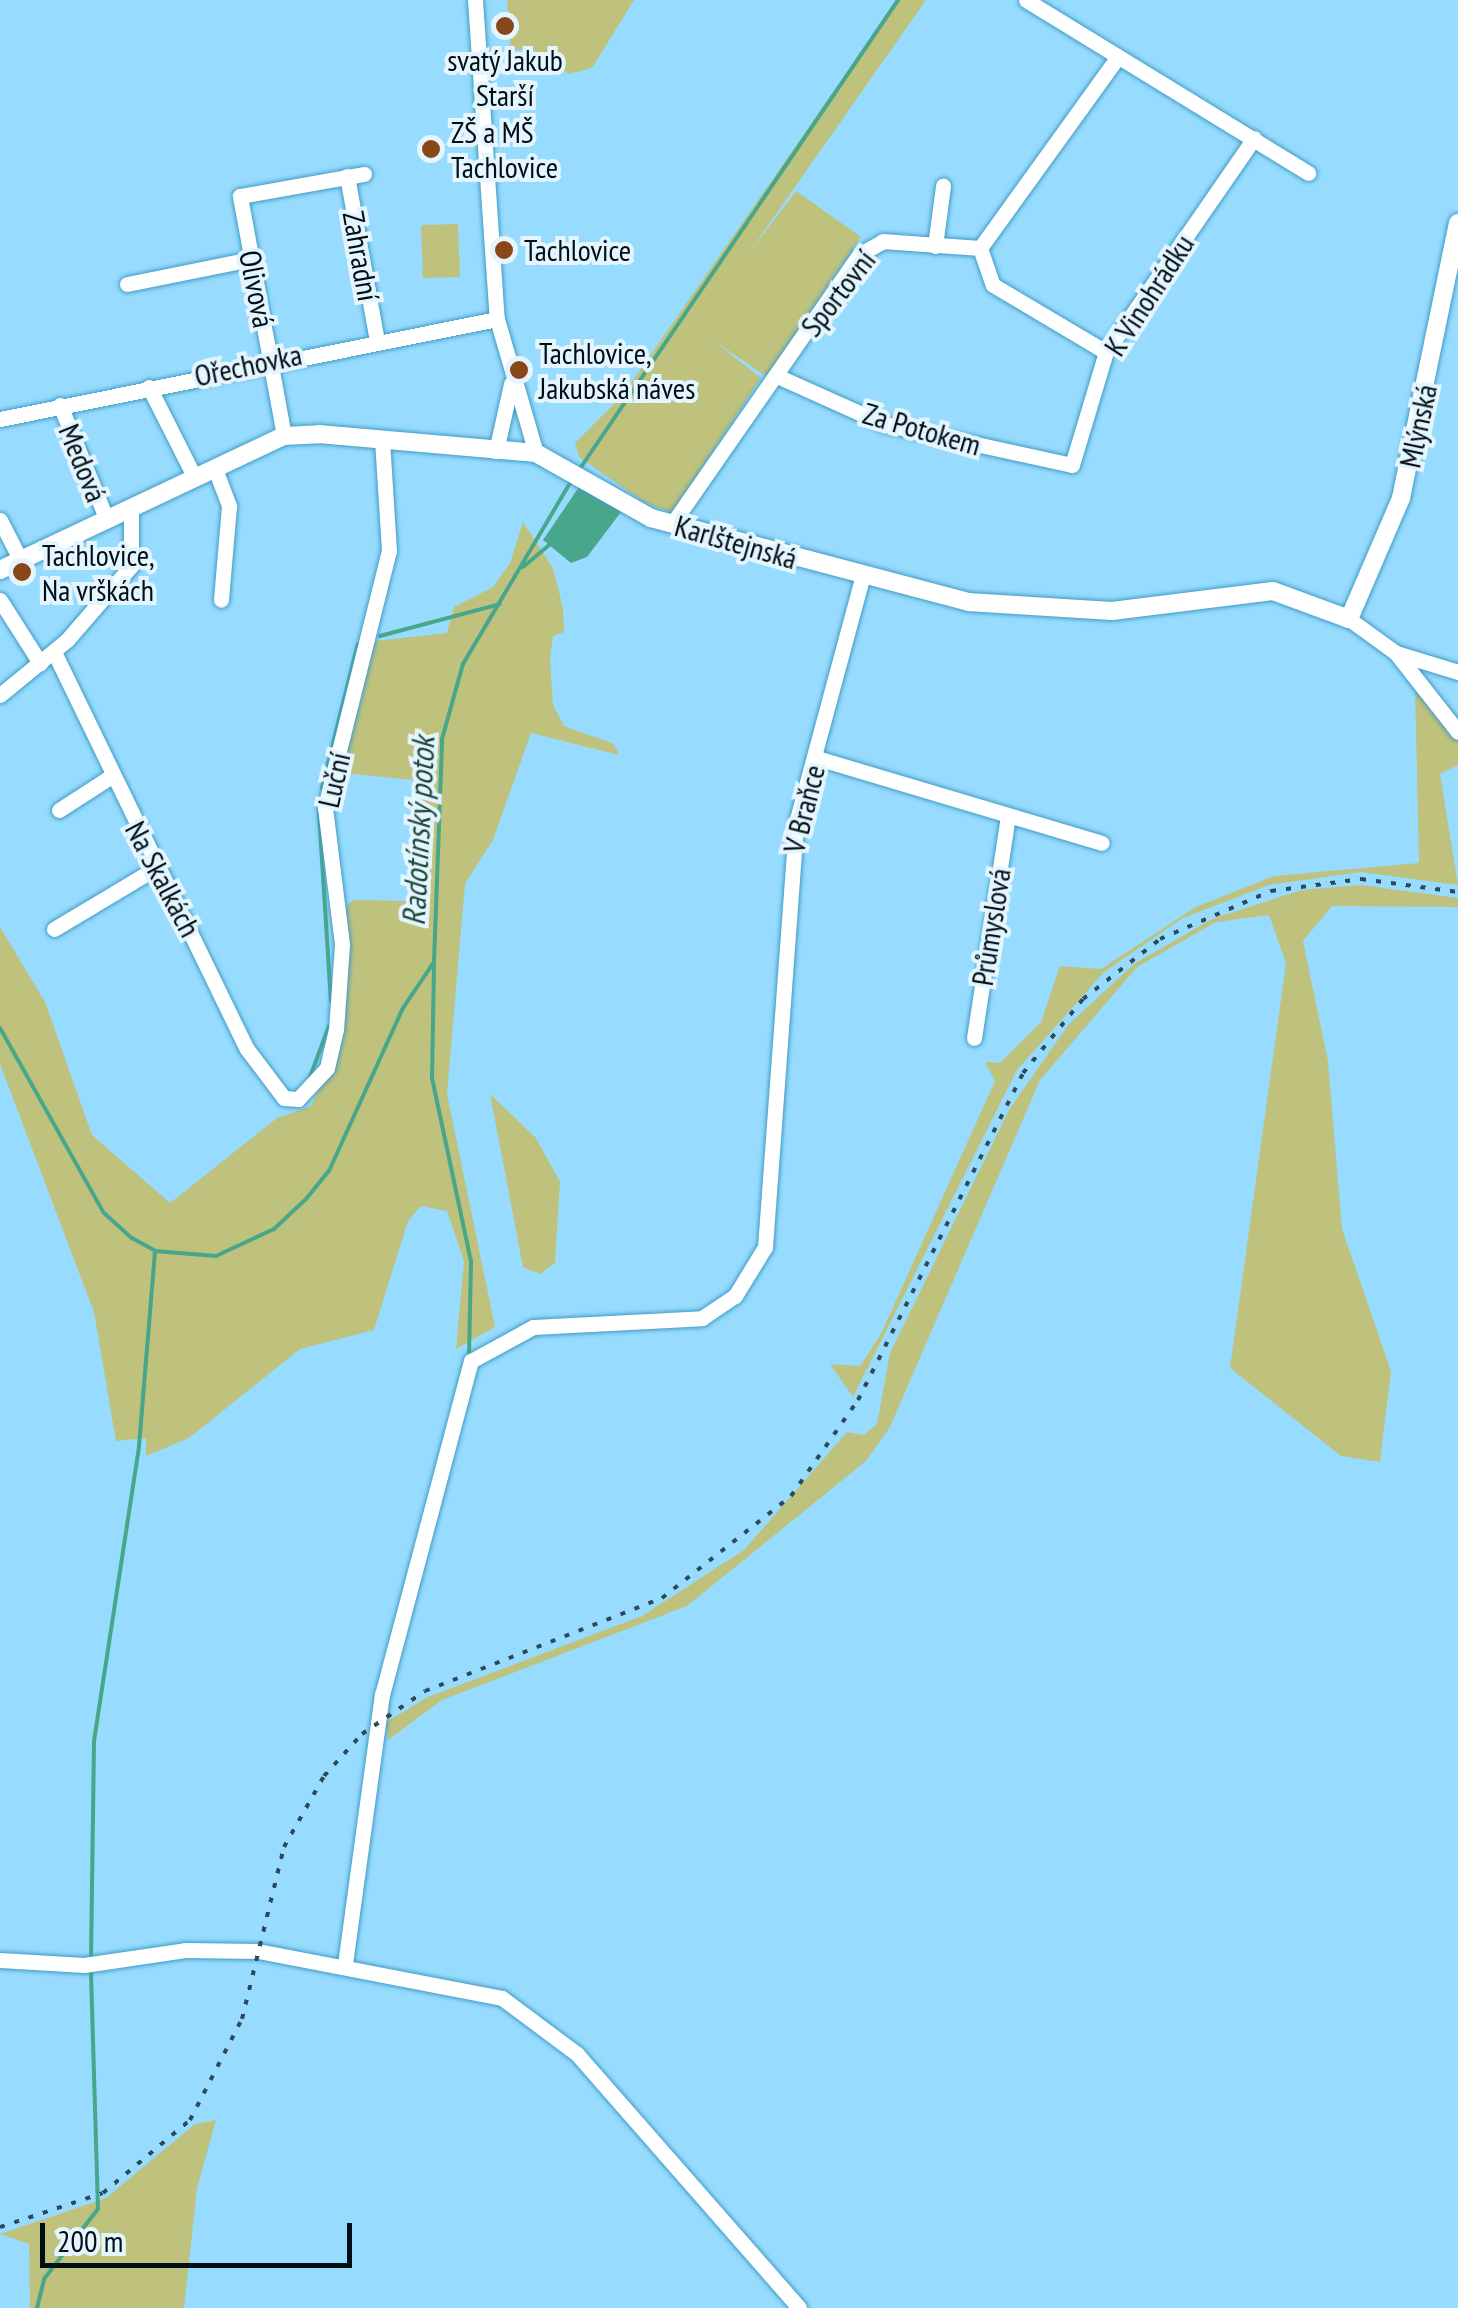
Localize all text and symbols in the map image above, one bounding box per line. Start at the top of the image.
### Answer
marker: svatý Jakub Starší [494,15,516,37]
place label: svatý Jakub Starší [447,42,563,112]
place label: ZŠ a MŠ Tachlovice [451,114,558,184]
marker: ZŠ a MŠ Tachlovice [420,138,442,160]
street label: Zahradní [335,208,387,304]
street label: K Vinohrádku [1096,227,1202,363]
place label: Tachlovice [524,232,631,268]
marker: Tachlovice [493,239,515,261]
street label: Sportovní [793,243,883,343]
street label: Olivová [232,247,282,331]
place label: Tachlovice, Jakubská náves [539,335,695,406]
street label: Ořechovka [191,336,305,394]
marker: Tachlovice, Jakubská náves [508,359,530,381]
street label: Mlýnská [1392,381,1444,471]
street label: Za Potokem [859,395,985,463]
street label: Medová [51,419,115,507]
street label: Karlštejnská [671,507,801,577]
place label: Tachlovice, Na vrškách [42,537,155,608]
marker: Tachlovice, Na vrškách [11,561,33,583]
water label: Radotínský potok [394,735,442,927]
street label: Luční [310,749,358,811]
street label: V Braňce [776,761,832,857]
street label: Na Skalkách [118,815,208,943]
street label: Průmyslová [964,866,1018,988]
scale bar [45,2203,358,2265]
text: 200 m [57,2221,123,2260]

